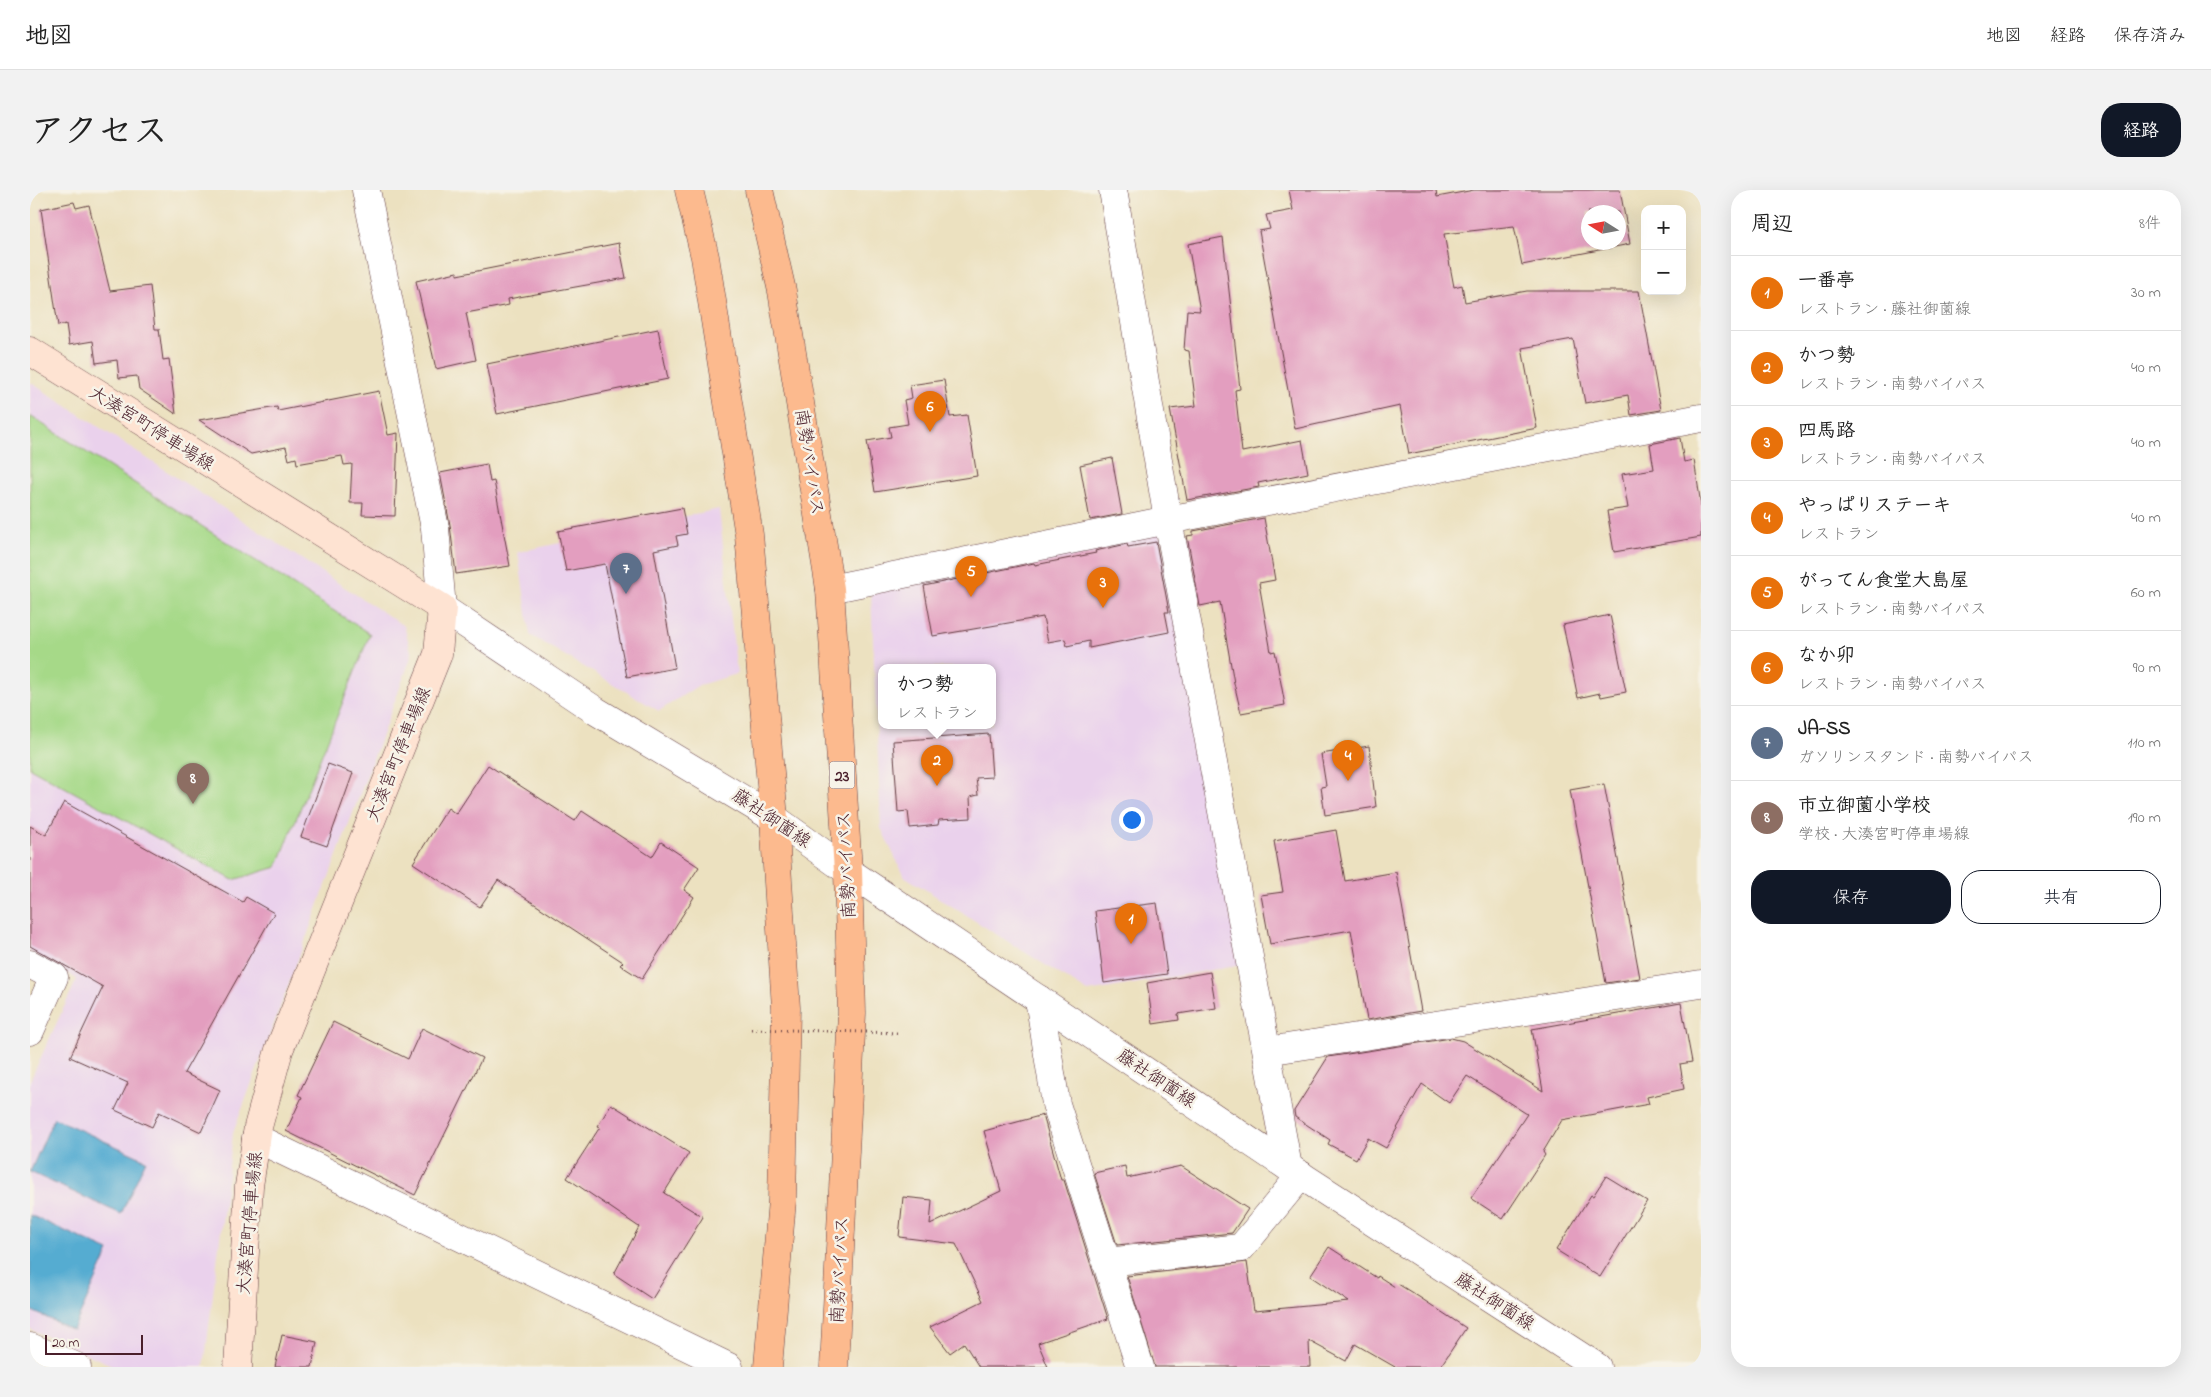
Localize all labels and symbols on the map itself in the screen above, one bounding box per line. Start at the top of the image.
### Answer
north arrow [1581,205,1626,250]
street label: 大湊宮町停車場線 [83,381,219,479]
pin: 6 [914,391,946,432]
street label: 南勢バイパス [787,407,829,518]
pin: 7 [610,553,642,594]
pin: 5 [955,556,987,597]
pin: 3 [1087,567,1119,608]
street label: 大湊宮町停車場線 [361,683,439,826]
pin: 4 [1332,740,1364,781]
pin: 2 [921,745,953,786]
road number: 23 [830,762,854,788]
pin: 8 [177,763,209,804]
street label: 藤社御薗線 [726,784,815,856]
your location [1119,807,1145,833]
street label: 南勢バイパス [832,810,864,919]
pin: 1 [1115,903,1147,944]
street label: 藤社御薗線 [1111,1044,1200,1116]
street label: 大湊宮町停車場線 [232,1150,270,1296]
street label: 南勢バイパス [825,1216,857,1325]
street label: 藤社御薗線 [1449,1267,1539,1338]
scale bar [45,1332,142,1355]

